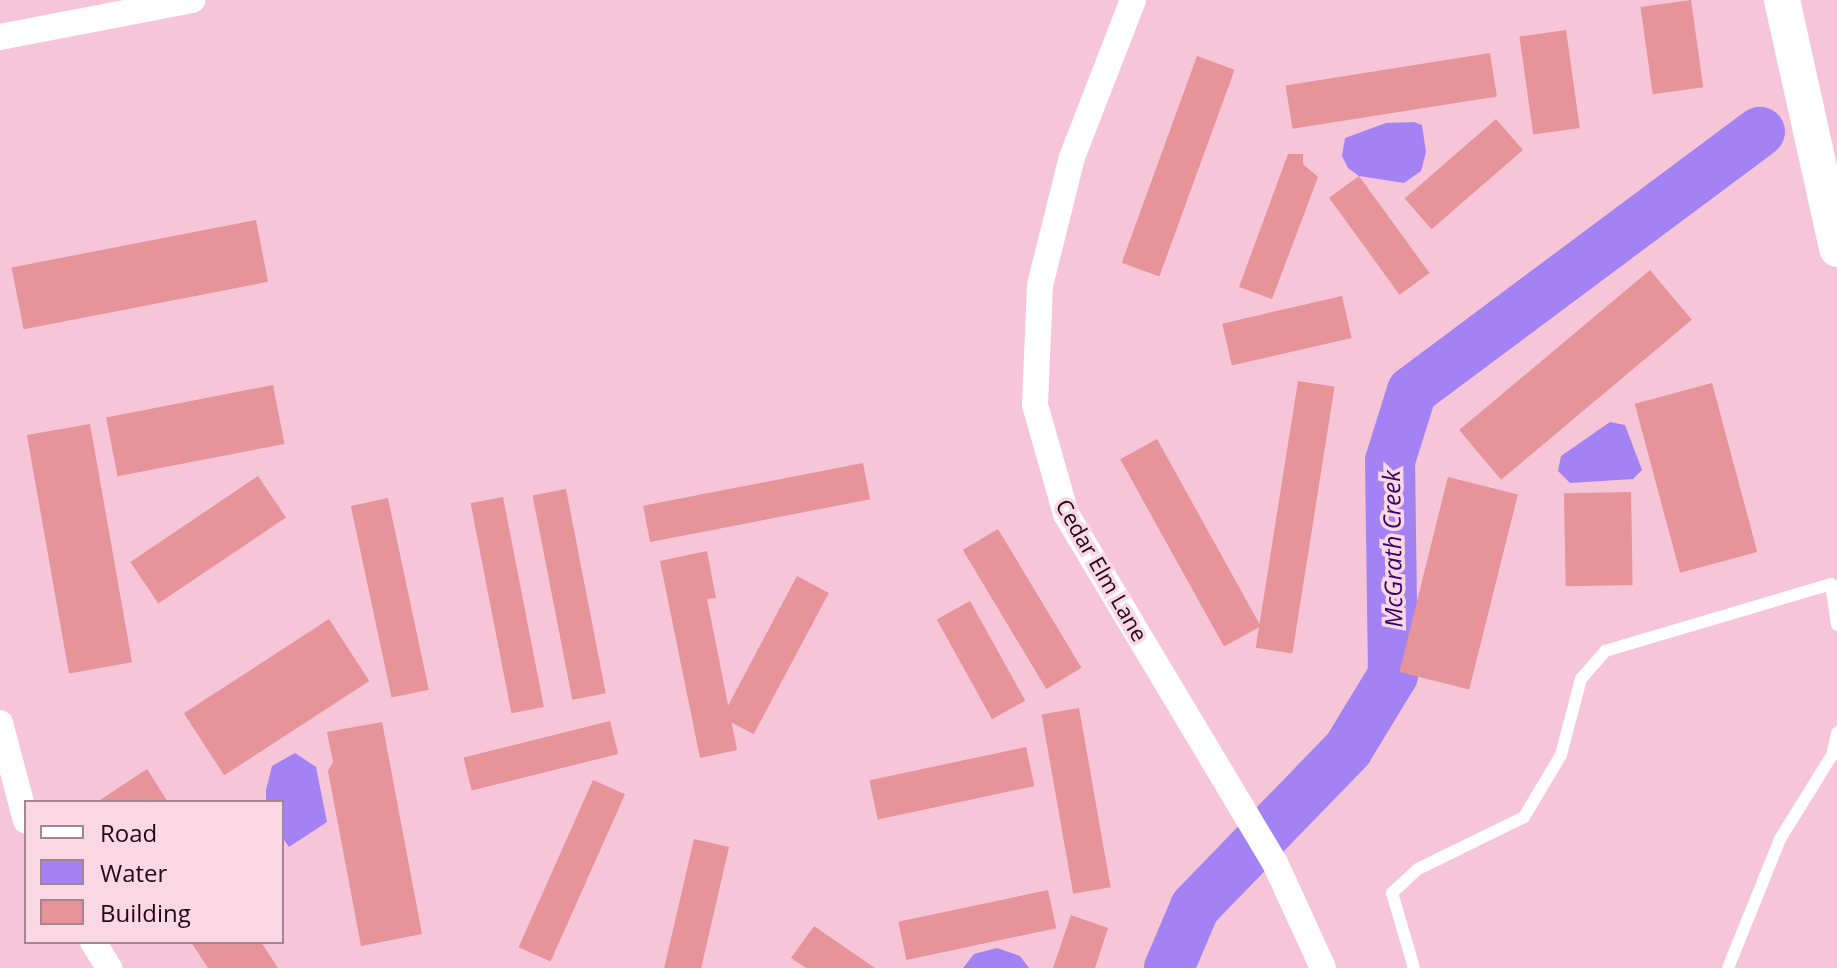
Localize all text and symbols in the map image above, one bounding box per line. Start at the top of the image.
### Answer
water label: McGrath Creek [1376,470,1408,628]
street label: Cedar Elm Lane [1051,494,1153,646]
legend [24,800,284,944]
text: Road [100,816,157,849]
text: Water [100,856,167,889]
text: Building [100,896,191,929]

